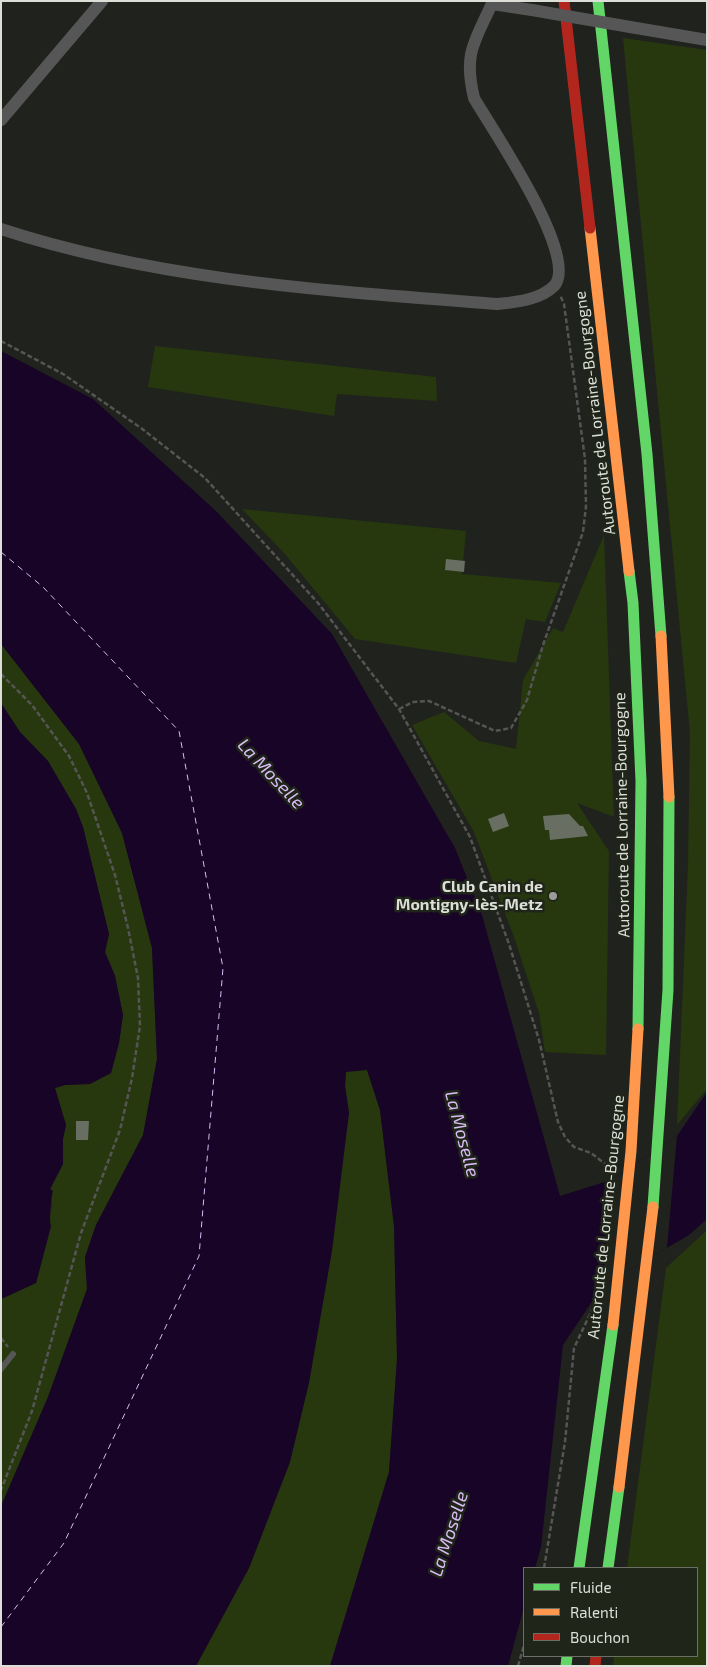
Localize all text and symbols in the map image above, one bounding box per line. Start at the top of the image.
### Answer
street label: Autoroute de Lorraine-Bourgogne [571,290,619,536]
street label: Autoroute de Lorraine-Bourgogne [610,692,634,938]
water label: La Moselle [233,734,309,814]
place label: Club Canin de Montigny-lès-Metz [396,877,543,915]
marker: Club Canin de Montigny-lès-Metz [547,890,559,902]
water label: La Moselle [440,1089,484,1179]
street label: Autoroute de Lorraine-Bourgogne [584,1094,628,1340]
water label: La Moselle [425,1489,473,1579]
legend [523,1567,698,1657]
text: Fluide [570,1578,611,1596]
text: Ralenti [570,1603,618,1621]
text: Bouchon [570,1628,630,1646]

